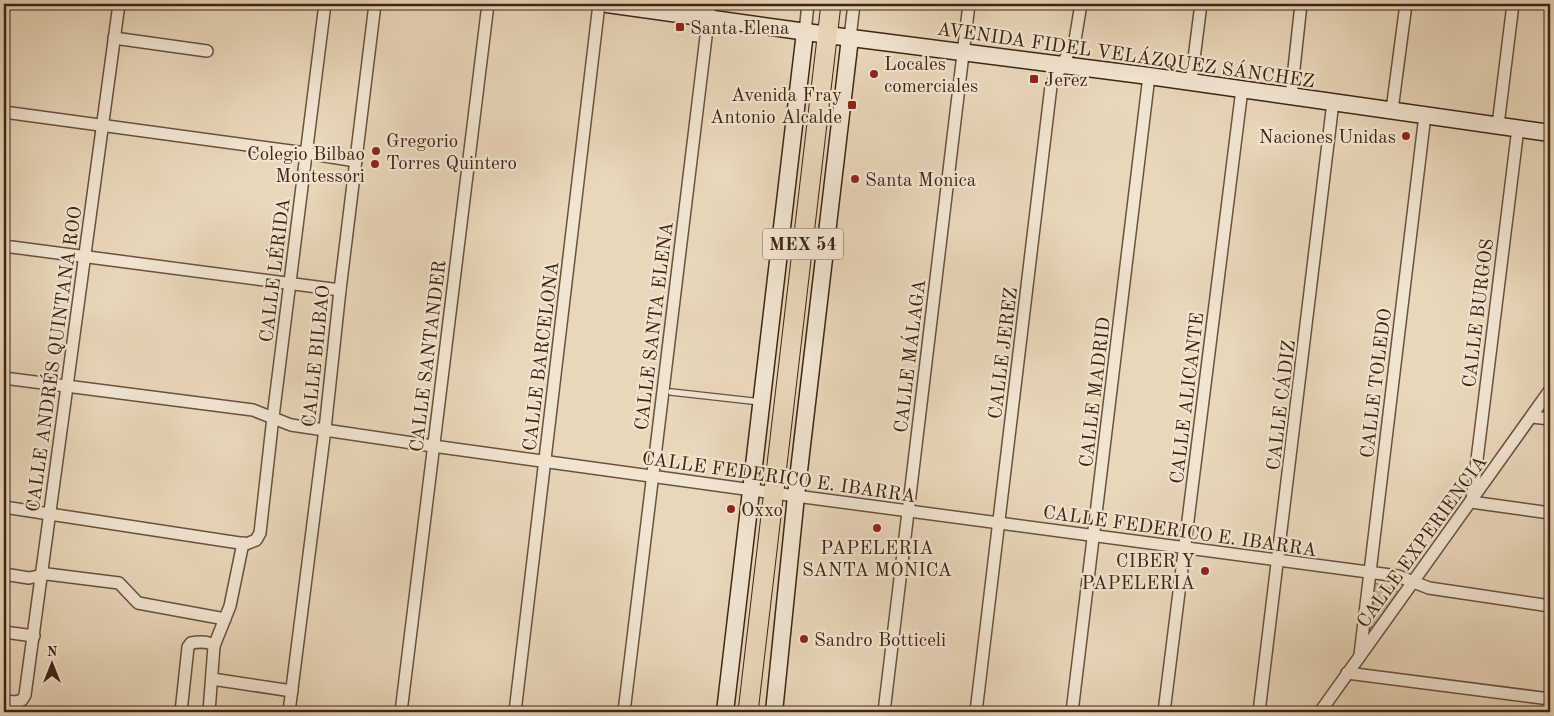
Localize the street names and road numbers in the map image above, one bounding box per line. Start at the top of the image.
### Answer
street label: AVENIDA FIDEL VELÁZQUEZ SÁNCHEZ [936,17,1316,92]
street label: CALLE LÉRIDA [254,196,295,344]
street label: CALLE ANDRÉS QUINTANA ROO [21,205,86,514]
street label: CALLE SANTA ELENA [633,220,678,432]
road number: MEX 54 [763,228,843,260]
street label: CALLE BURGOS [1461,238,1498,389]
street label: CALLE SANTANDER [408,259,451,453]
street label: CALLE BARCELONA [521,260,564,452]
street label: CALLE MÁLAGA [889,278,930,434]
street label: CALLE BILBAO [301,284,334,428]
street label: CALLE JEREZ [987,286,1022,420]
street label: CALLE TOLEDO [1359,307,1396,459]
street label: CALLE ALICANTE [1169,312,1208,485]
street label: CALLE MADRID [1078,316,1115,469]
street label: CALLE CÁDIZ [1261,339,1300,472]
street label: CALLE FEDERICO E. IBARRA [641,450,917,507]
street label: CALLE EXPERIENCIA [1354,453,1492,632]
street label: CALLE FEDERICO E. IBARRA [1042,504,1318,561]

